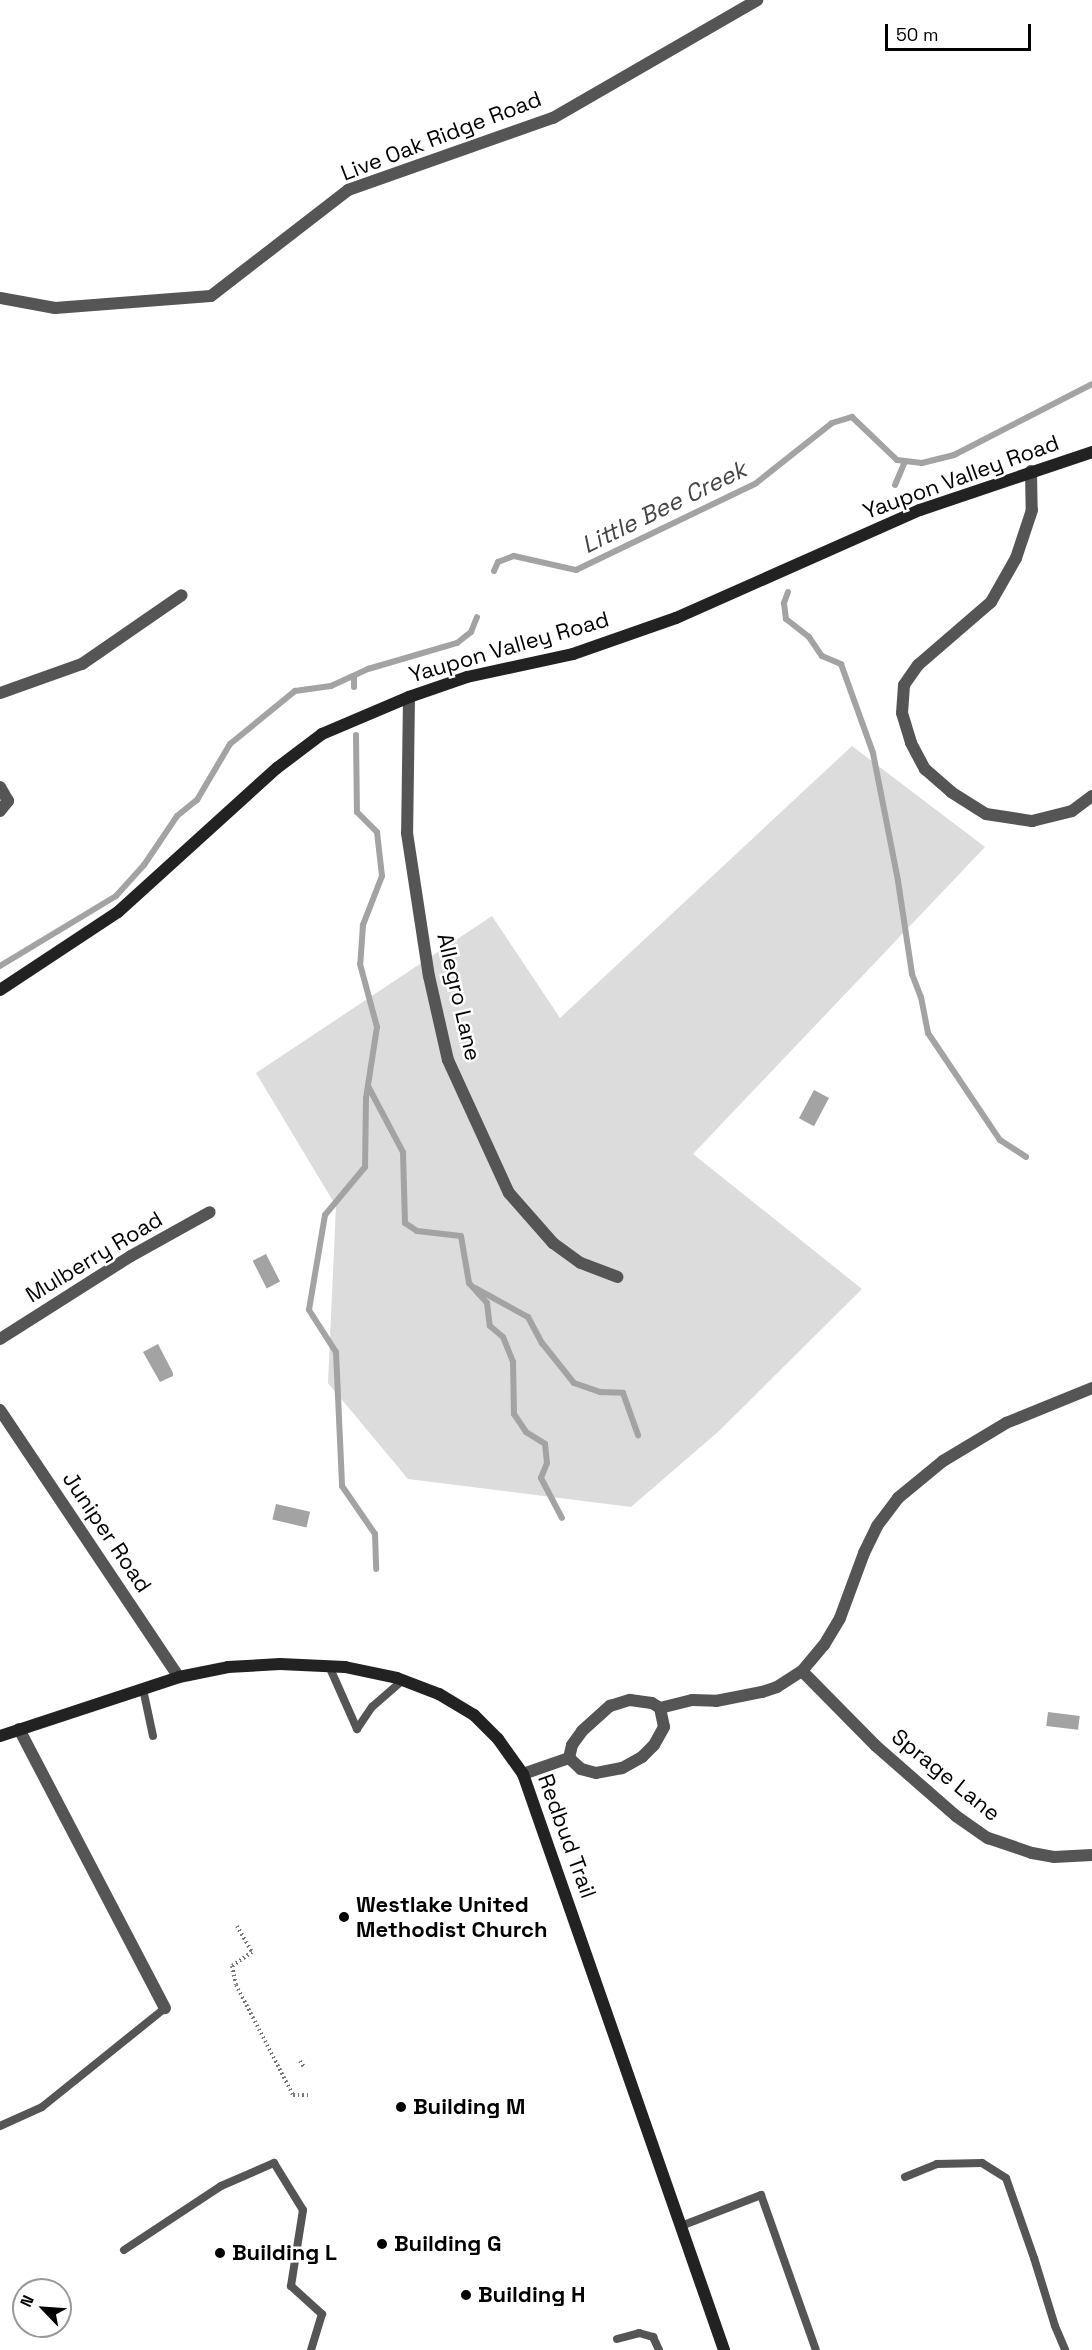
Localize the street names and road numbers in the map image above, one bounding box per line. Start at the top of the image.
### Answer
street label: Live Oak Ridge Road [337,86,545,186]
street label: Yaupon Valley Road [859,429,1063,525]
street label: Yaupon Valley Road [406,606,612,688]
street label: Allegro Lane [432,931,486,1063]
street label: Mulberry Road [21,1206,167,1308]
street label: Juniper Road [57,1467,157,1597]
street label: Sprage Lane [886,1723,1006,1827]
street label: Redbud Trail [532,1770,602,1902]

